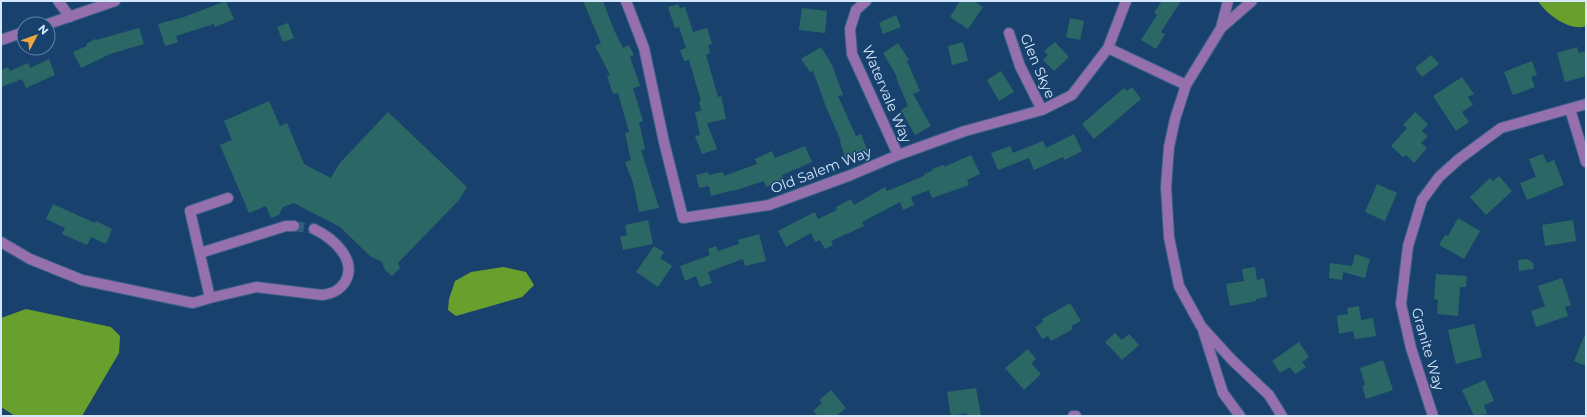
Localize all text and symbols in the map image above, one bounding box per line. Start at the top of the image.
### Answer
north arrow [16,16,56,56]
text: N [35,21,52,37]
street label: Glen Skye [1016,31,1060,101]
street label: Watervale Way [858,42,916,146]
street label: Old Salem Way [768,142,874,198]
street label: Granite Way [1408,306,1448,393]

